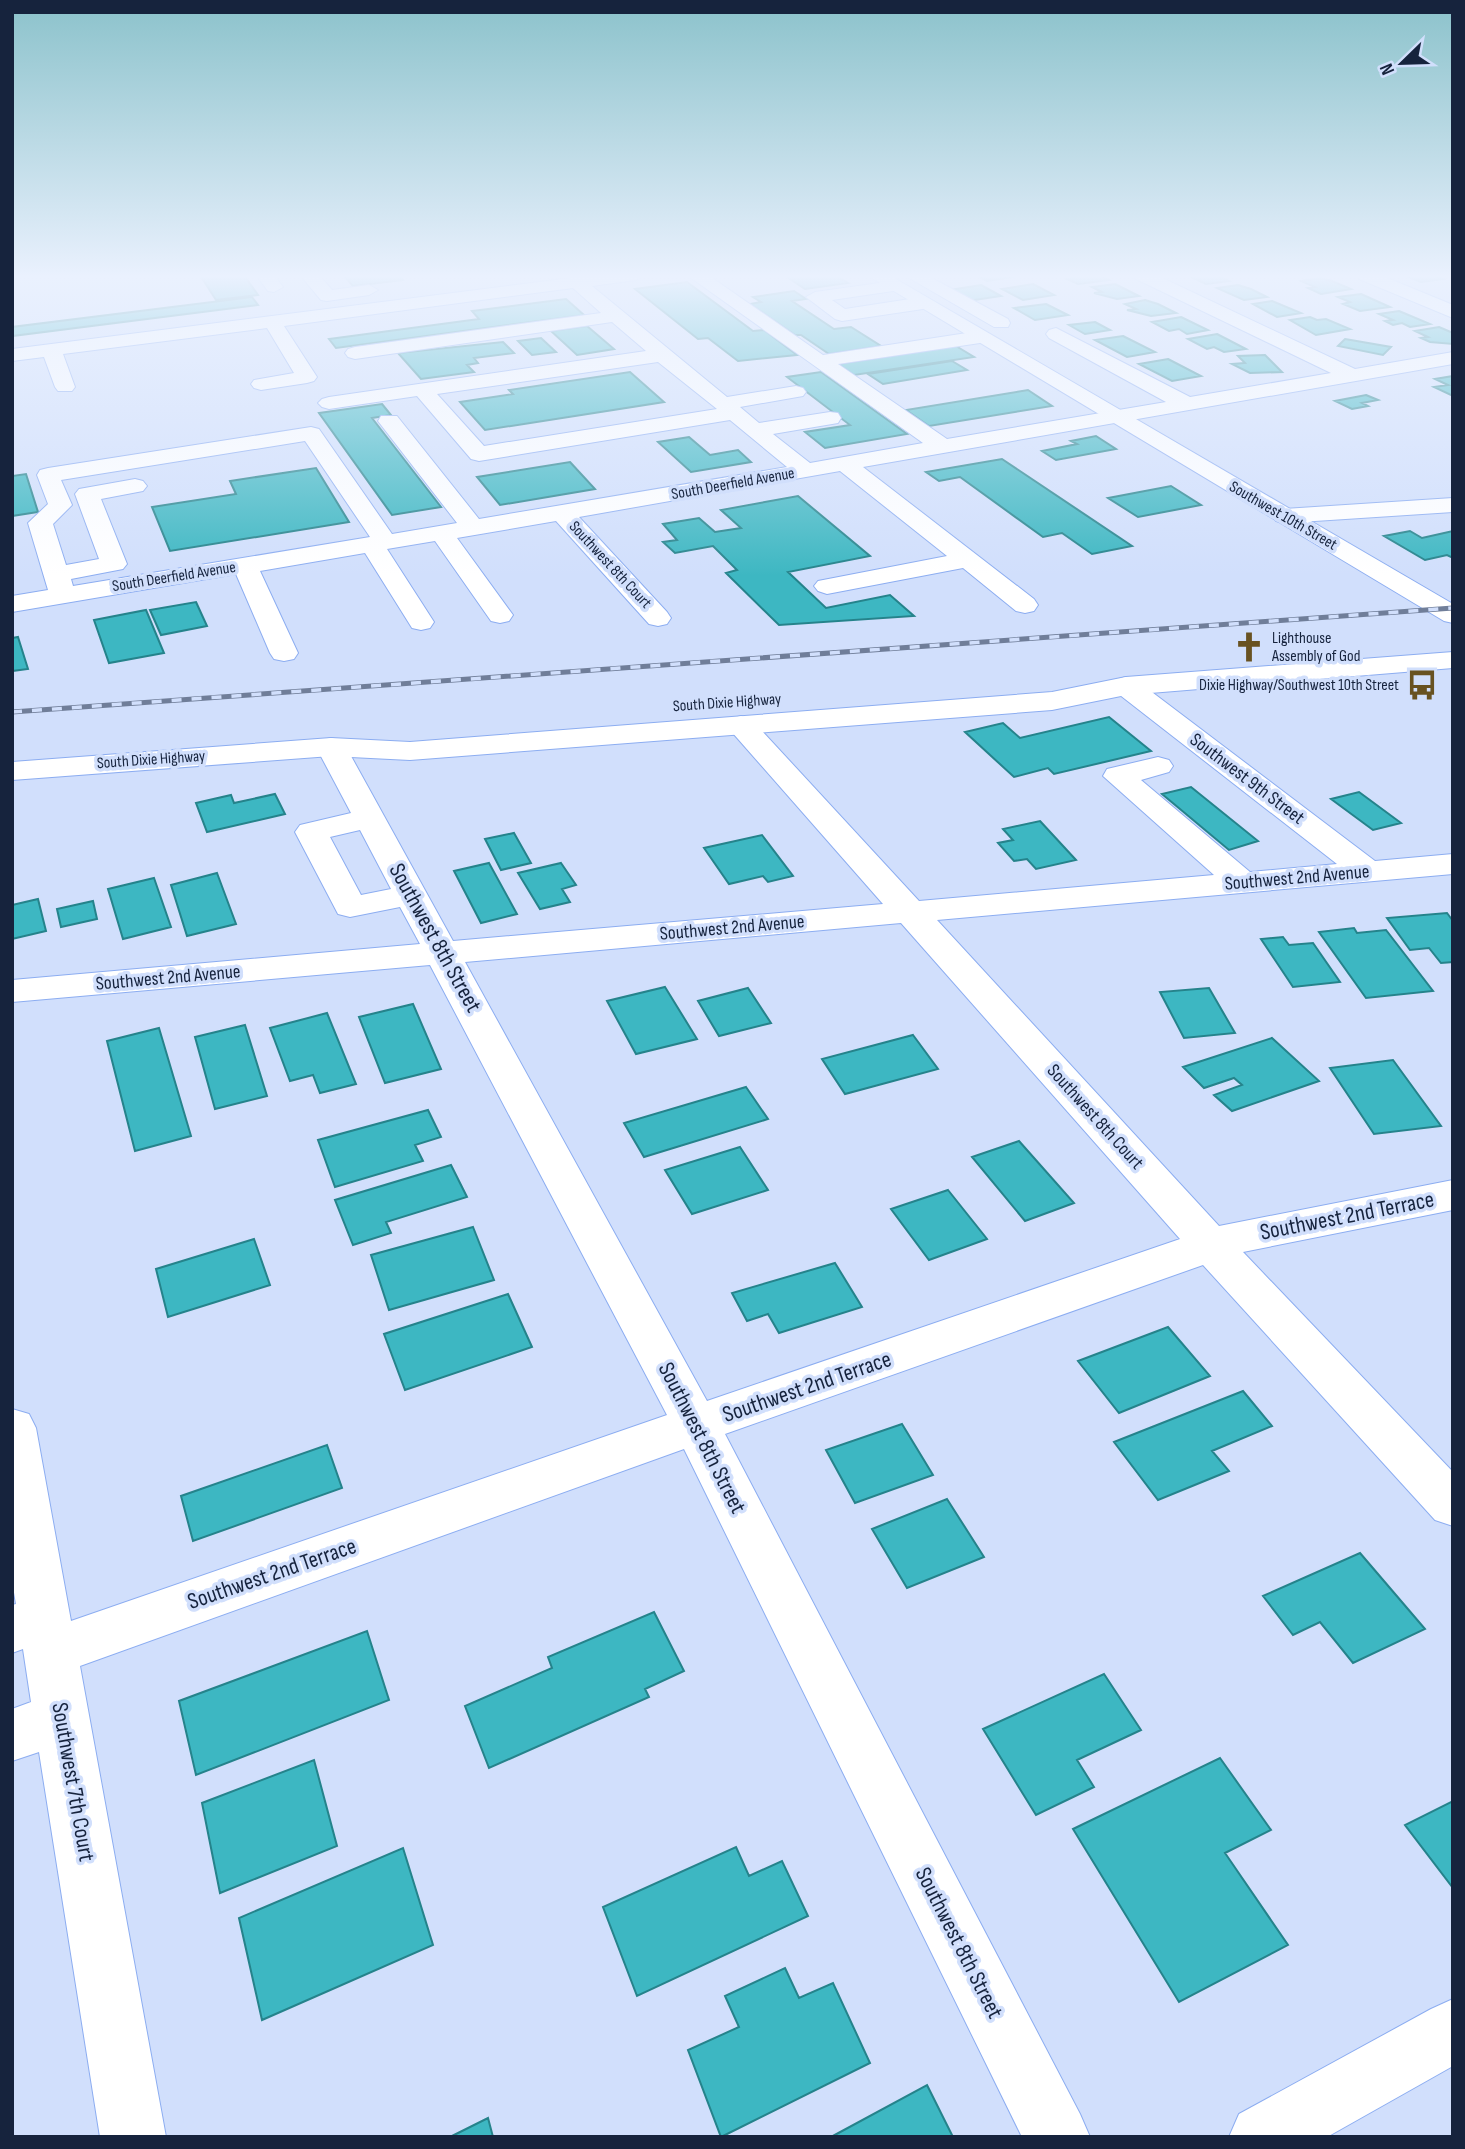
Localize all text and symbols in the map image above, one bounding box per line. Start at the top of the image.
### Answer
north arrow [1367,28,1437,98]
text: N [1375,60,1400,78]
street label: South Deerfield Avenue [670,464,796,504]
street label: Southwest 10th Street [1226,477,1340,555]
street label: Southwest 8th Court [565,517,655,613]
street label: South Deerfield Avenue [111,558,237,596]
place label: Lighthouse Assembly of God [1271,629,1360,666]
church icon: Lighthouse Assembly of God [1232,630,1266,664]
bus stop icon: Dixie Highway/Southwest 10th Street [1405,668,1439,702]
place label: Dixie Highway/Southwest 10th Street [1199,676,1399,695]
street label: South Dixie Highway [672,690,782,716]
street label: Southwest 9th Street [1185,728,1309,830]
street label: South Dixie Highway [96,747,206,773]
street label: Southwest 8th Street [383,859,487,1017]
street label: Southwest 2nd Avenue [1224,860,1370,896]
street label: Southwest 2nd Avenue [659,910,805,946]
street label: Southwest 2nd Avenue [95,960,241,996]
street label: Southwest 8th Court [1042,1060,1148,1174]
street label: Southwest 2nd Terrace [1258,1185,1436,1247]
street label: Southwest 2nd Terrace [719,1345,895,1429]
street label: Southwest 8th Street [652,1358,752,1518]
street label: Southwest 2nd Terrace [184,1532,360,1616]
street label: Southwest 7th Court [45,1700,101,1864]
street label: Southwest 8th Street [909,1863,1009,2023]

